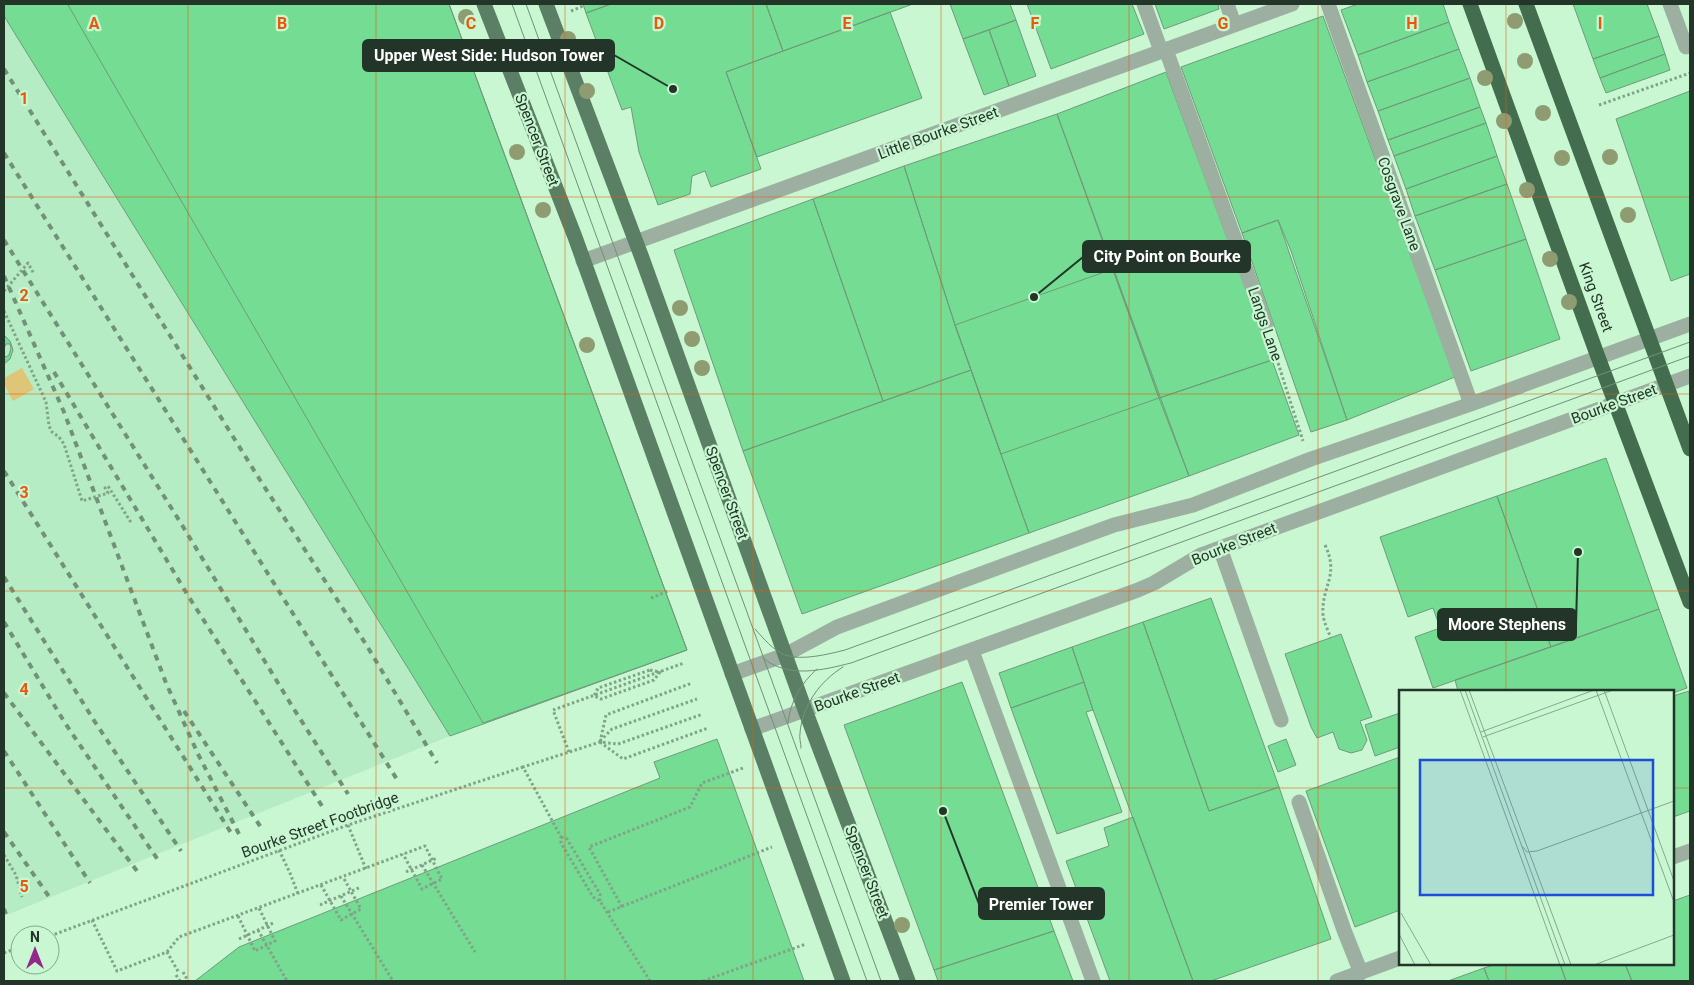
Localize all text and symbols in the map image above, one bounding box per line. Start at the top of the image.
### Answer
text: A [89,14,100,33]
text: B [277,14,287,33]
text: C [466,14,476,33]
text: D [654,14,664,33]
text: E [843,14,852,33]
text: F [1031,14,1040,33]
text: G [1218,14,1229,33]
text: H [1406,14,1418,33]
text: I [1598,14,1602,33]
callout: Upper West Side: Hudson Tower [363,40,614,71]
text: Upper West Side: Hudson Tower [374,46,604,65]
text: 1 [19,89,29,108]
street label: Spencer Street [511,91,563,189]
street label: Little Bourke Street [875,103,1001,163]
street label: Cosgrave Lane [1374,155,1424,253]
callout: City Point on Bourke [1083,241,1250,272]
text: City Point on Bourke [1093,247,1241,266]
street label: King Street [1575,260,1617,334]
street label: Langs Lane [1244,285,1286,363]
text: 2 [19,286,29,305]
street label: Bourke Street [1569,380,1659,428]
street label: Spencer Street [702,444,752,542]
text: 3 [19,483,29,502]
street label: Bourke Street [1189,519,1279,569]
callout: Moore Stephens [1438,609,1576,640]
text: Moore Stephens [1448,615,1566,634]
street label: Bourke Street [812,668,902,716]
text: 4 [19,680,29,699]
inset map [1399,690,1674,965]
street label: Bourke Street Footbridge [239,788,401,862]
street label: Spencer Street [841,823,893,921]
text: 5 [19,877,29,896]
callout: Premier Tower [979,888,1104,919]
text: Premier Tower [989,895,1093,914]
north arrow [10,925,60,975]
text: N [30,929,40,945]

